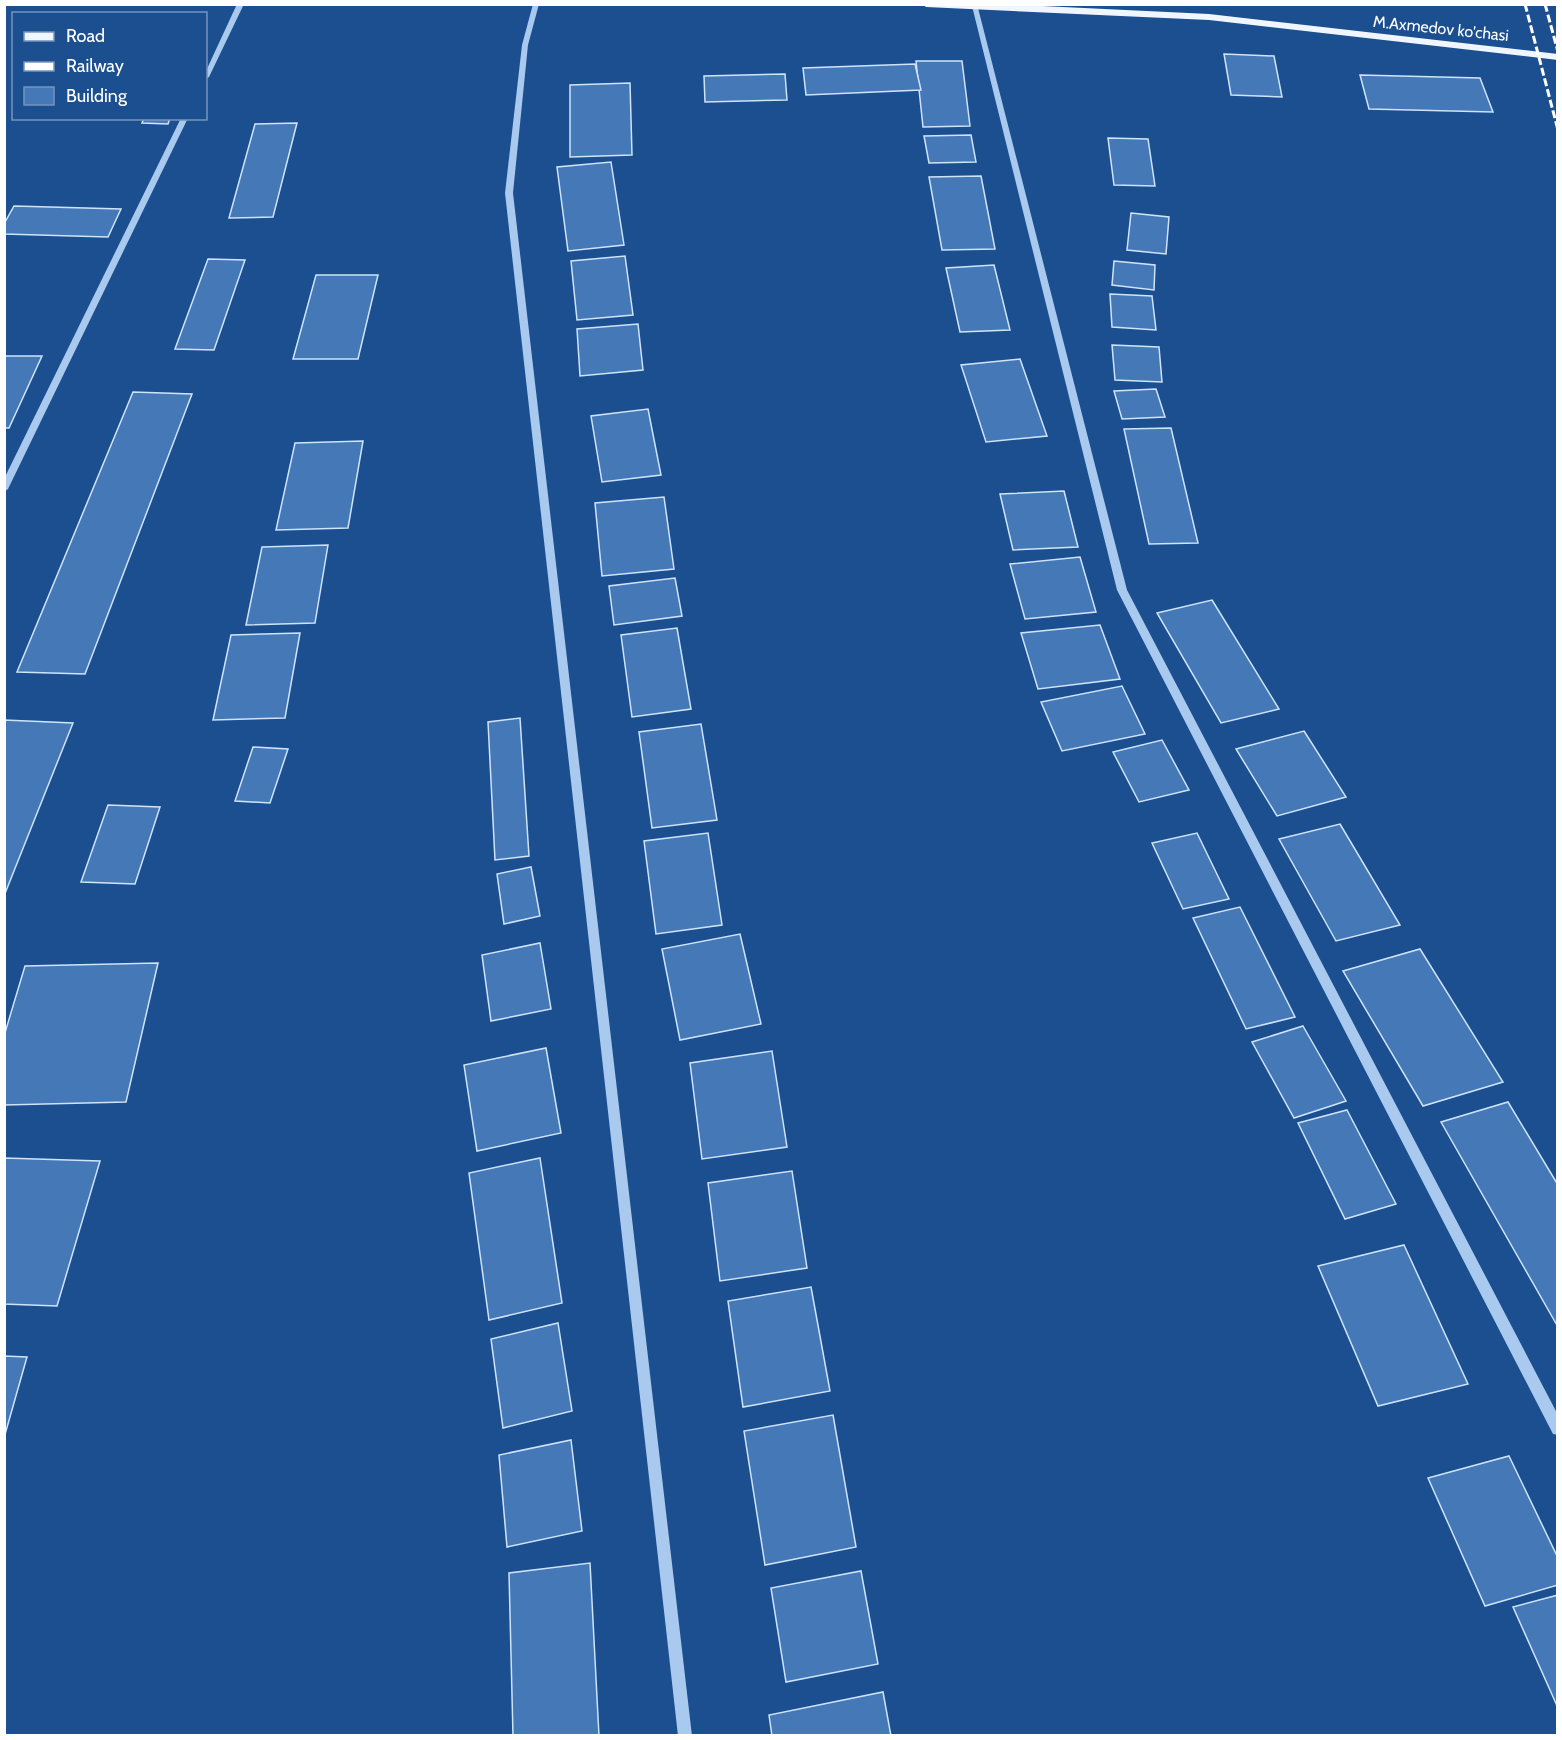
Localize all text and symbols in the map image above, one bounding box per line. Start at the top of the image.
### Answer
legend [12,12,207,120]
street label: M.Axmedov ko'chasi [1372,12,1510,45]
text: Road [66,25,105,47]
text: Railway [66,55,124,77]
text: Building [66,85,128,107]

